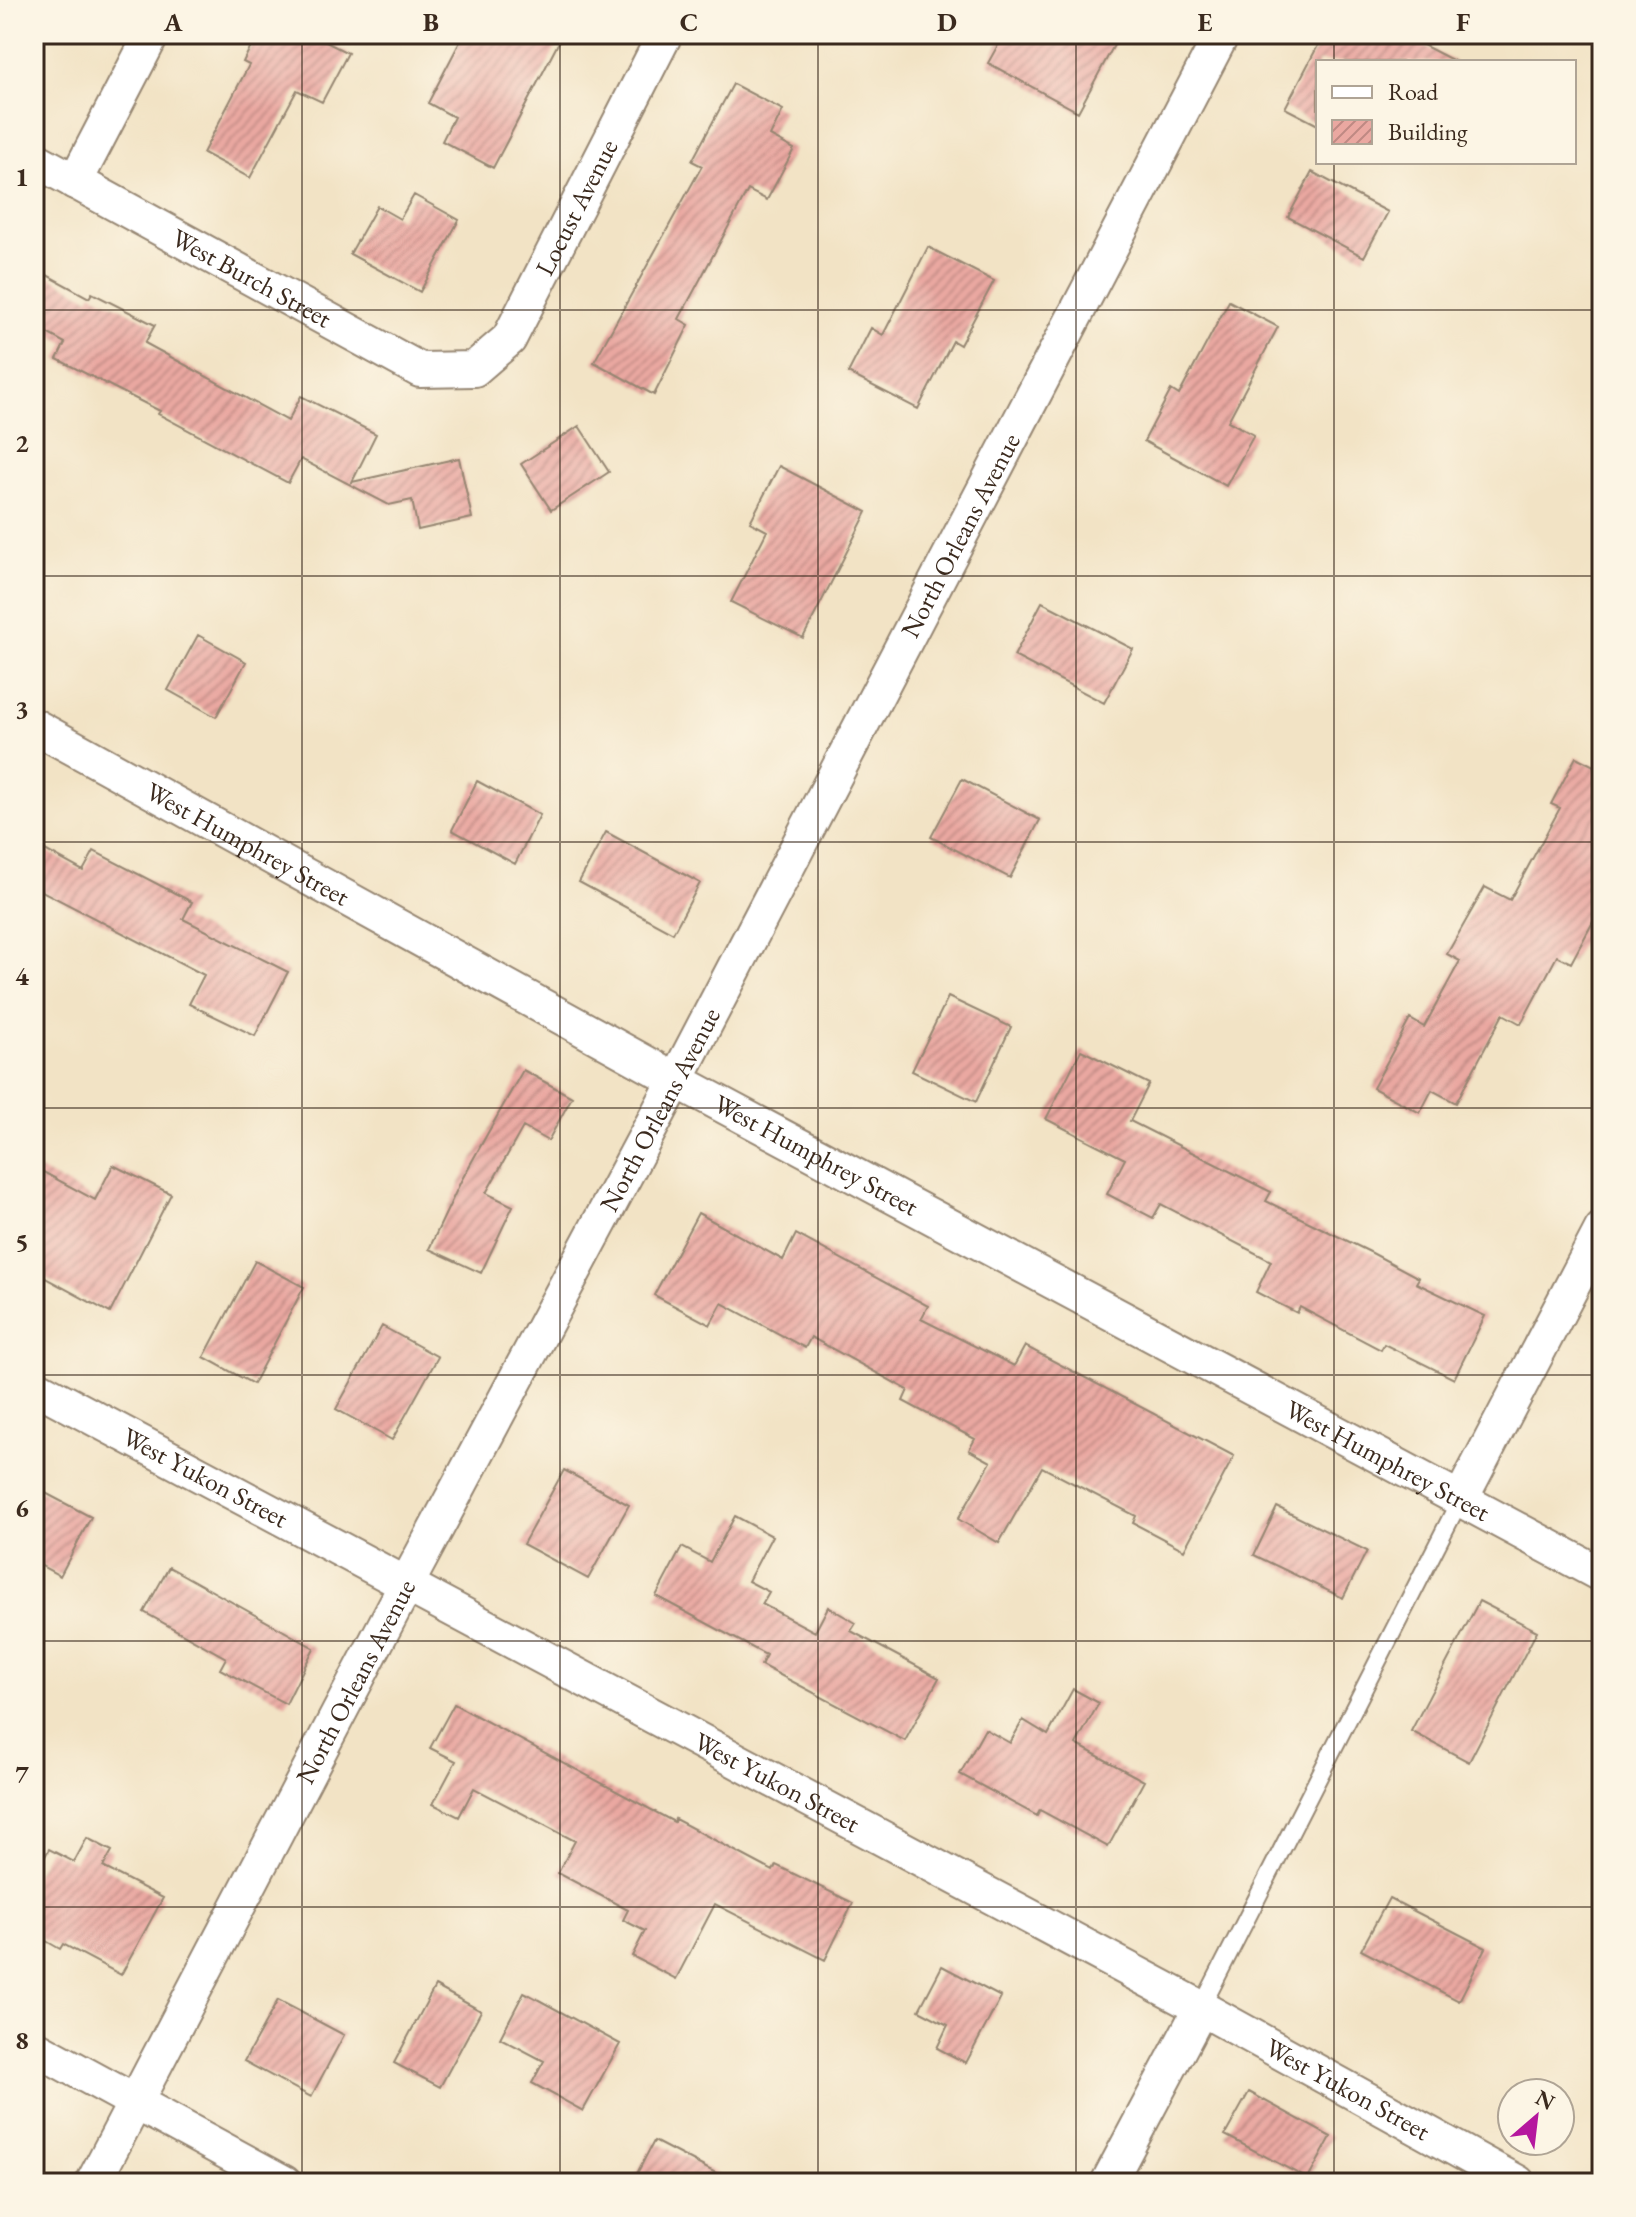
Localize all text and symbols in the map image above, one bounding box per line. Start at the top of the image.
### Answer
text: A [163,5,183,39]
text: B [423,5,439,39]
text: C [680,5,698,39]
text: D [937,5,957,39]
text: E [1198,5,1213,39]
text: F [1456,5,1470,39]
legend [1316,60,1576,164]
text: Road [1388,76,1439,107]
text: Building [1388,116,1468,147]
street label: Locust Avenue [527,133,625,281]
text: 1 [15,160,29,194]
street label: West Burch Street [166,221,337,335]
text: 2 [15,426,29,460]
street label: North Orleans Avenue [893,427,1028,643]
text: 3 [15,692,29,726]
street label: West Humphrey Street [140,774,355,914]
text: 4 [15,959,29,993]
street label: North Orleans Avenue [592,1002,728,1217]
street label: West Humphrey Street [708,1086,924,1223]
text: 5 [15,1225,29,1259]
street label: West Humphrey Street [1279,1392,1496,1529]
street label: West Yukon Street [116,1419,294,1535]
text: 6 [15,1491,29,1525]
street label: North Orleans Avenue [288,1573,423,1790]
street label: West Yukon Street [688,1724,866,1840]
text: 7 [15,1757,29,1791]
text: 8 [15,2023,29,2057]
street label: West Yukon Street [1259,2030,1436,2148]
north arrow [1496,2077,1576,2157]
text: N [1530,2083,1560,2117]

